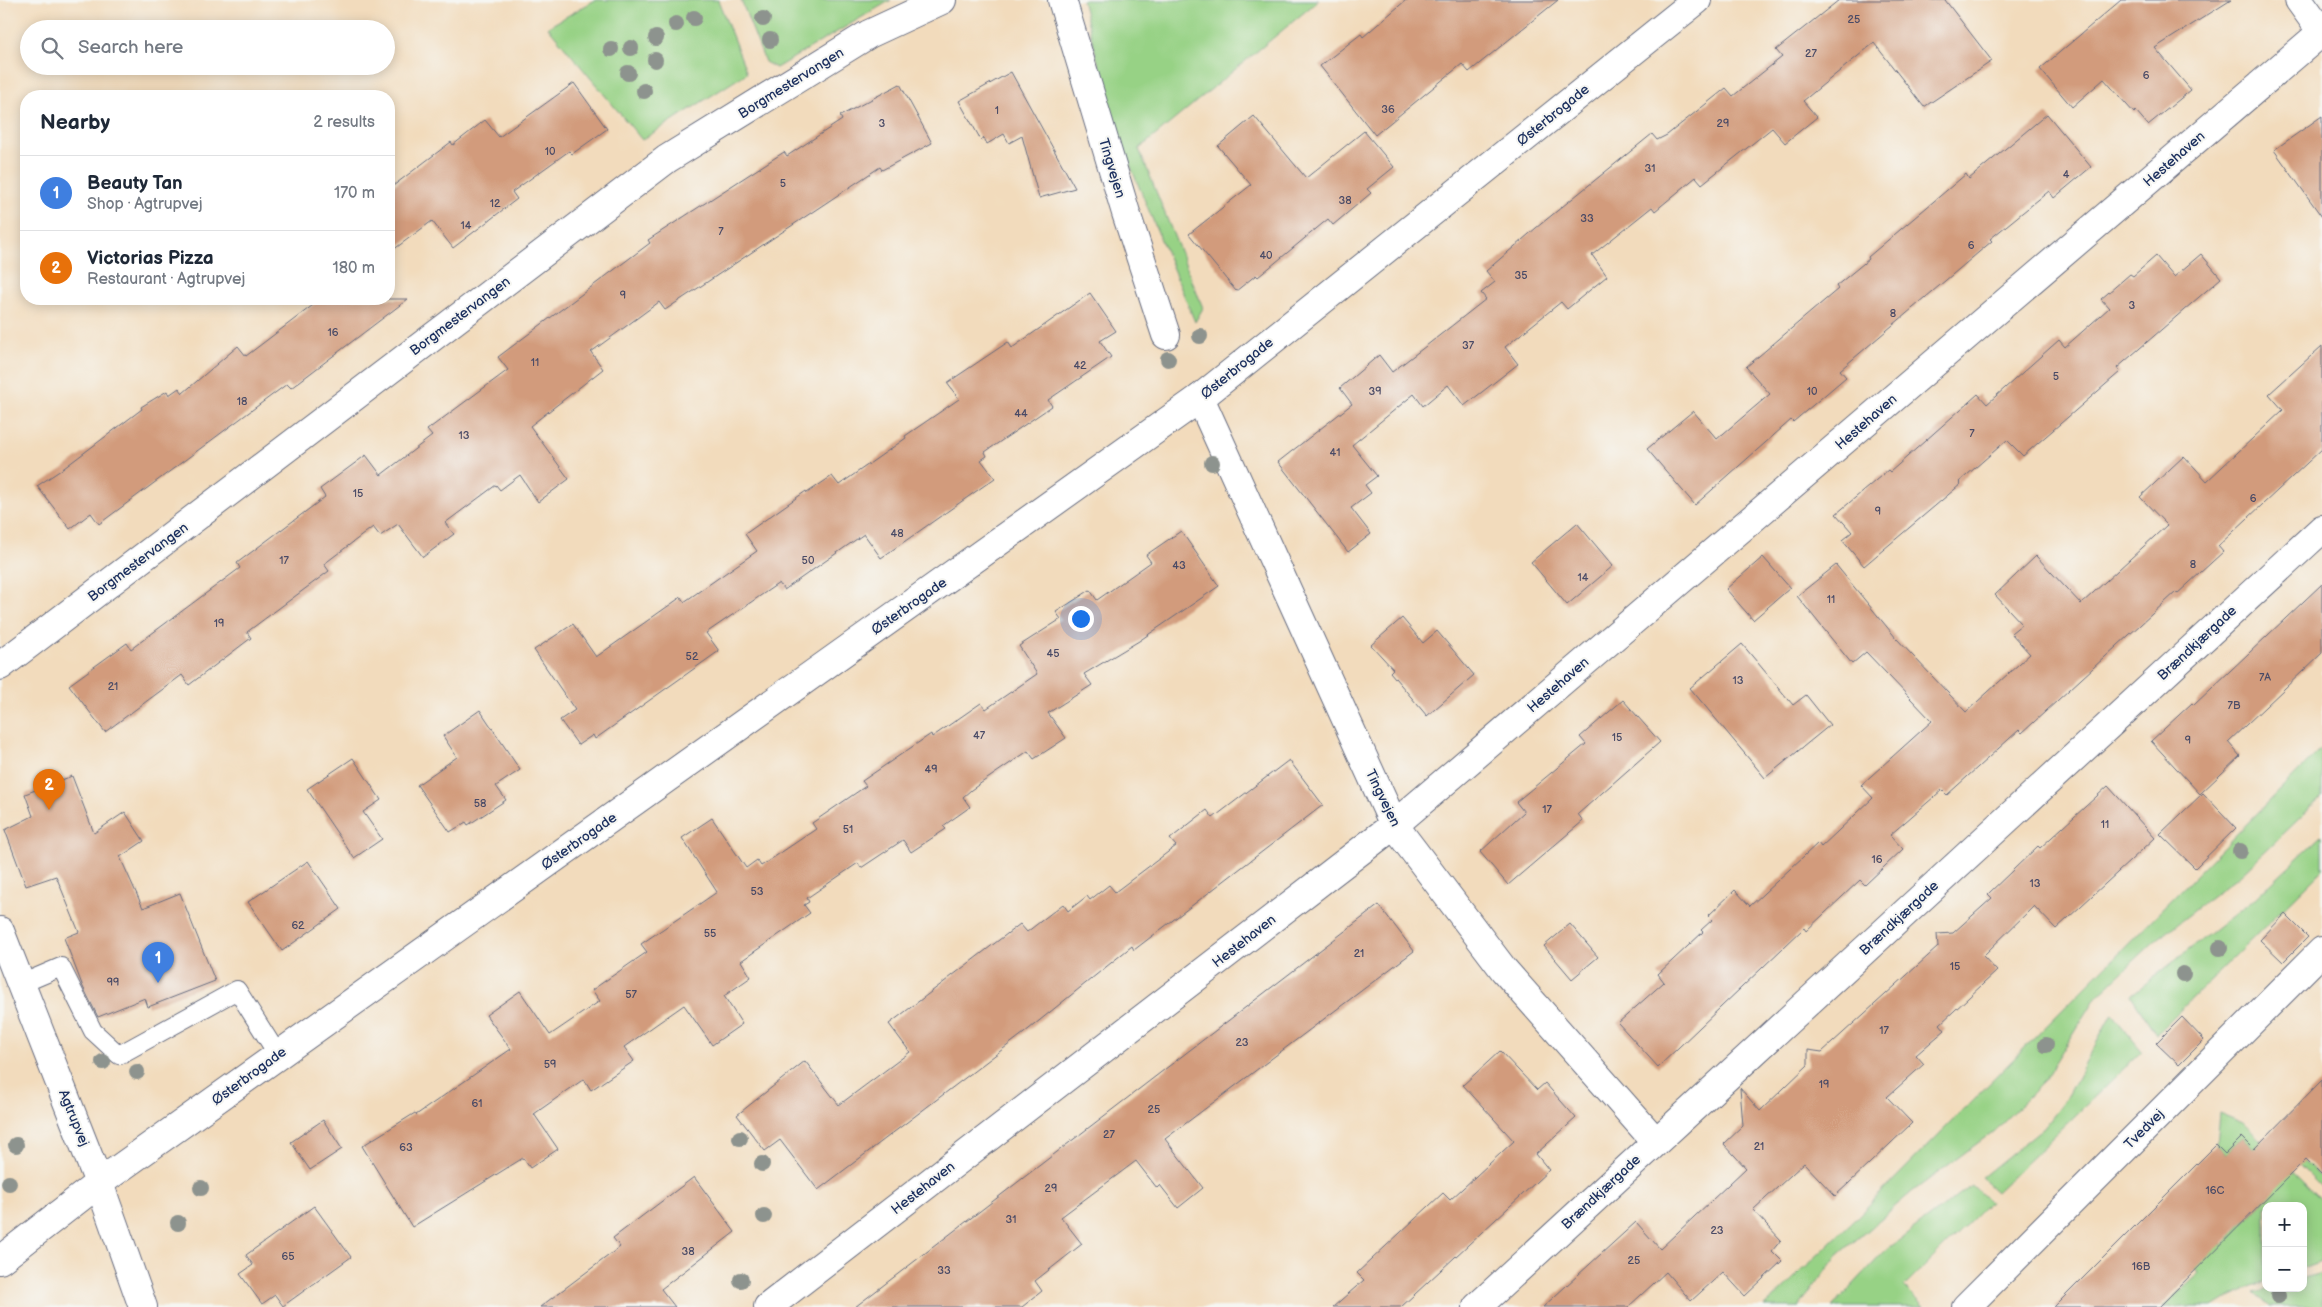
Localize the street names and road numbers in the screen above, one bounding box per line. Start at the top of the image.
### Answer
street label: Borgmestervangen [735,44,847,122]
street label: Østerbrogade [1513,81,1593,149]
street label: Hestehaven [2140,128,2208,190]
street label: Tingvejen [1095,136,1129,200]
street label: Borgmestervangen [407,273,514,359]
street label: Østerbrogade [1197,334,1277,402]
street label: Hestehaven [1832,391,1900,453]
street label: Borgmestervangen [85,519,192,605]
street label: Østerbrogade [868,574,950,638]
street label: Brændkjærgade [2154,602,2240,684]
street label: Hestehaven [1524,654,1592,716]
street label: Tingvejen [1362,767,1404,829]
street label: Østerbrogade [538,809,620,873]
street label: Brændkjærgade [1856,877,1942,959]
street label: Hestehaven [1209,911,1279,971]
street label: Østerbrogade [208,1043,290,1109]
street label: Agtrupvej [55,1087,93,1149]
street label: Tvedvej [2120,1105,2168,1153]
street label: Brændkjærgade [1558,1151,1644,1233]
street label: Hestehaven [888,1158,958,1218]

